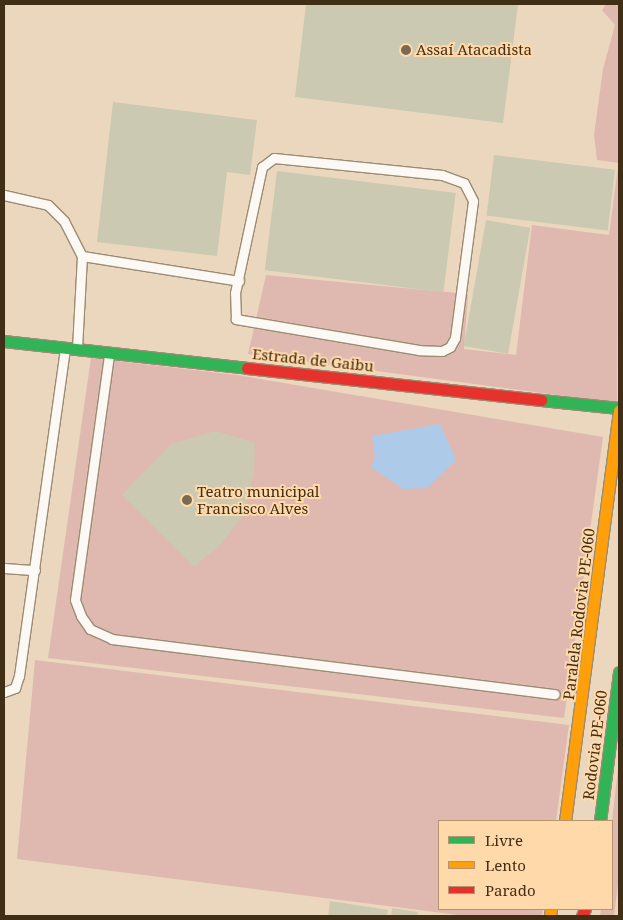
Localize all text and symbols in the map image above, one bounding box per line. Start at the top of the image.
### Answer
place label: Assaí Atacadista [416,41,532,59]
marker: Assaí Atacadista [400,44,412,56]
street label: Estrada de Gaibu [251,345,375,375]
place label: Teatro municipal Francisco Alves [197,482,319,517]
marker: Teatro municipal Francisco Alves [181,494,193,506]
street label: Paralela Rodovia PE-060 [560,527,598,701]
street label: Rodovia PE-060 [579,689,611,801]
legend [438,820,613,910]
text: Livre [485,830,523,850]
text: Lento [485,855,526,875]
text: Parado [485,880,536,900]

